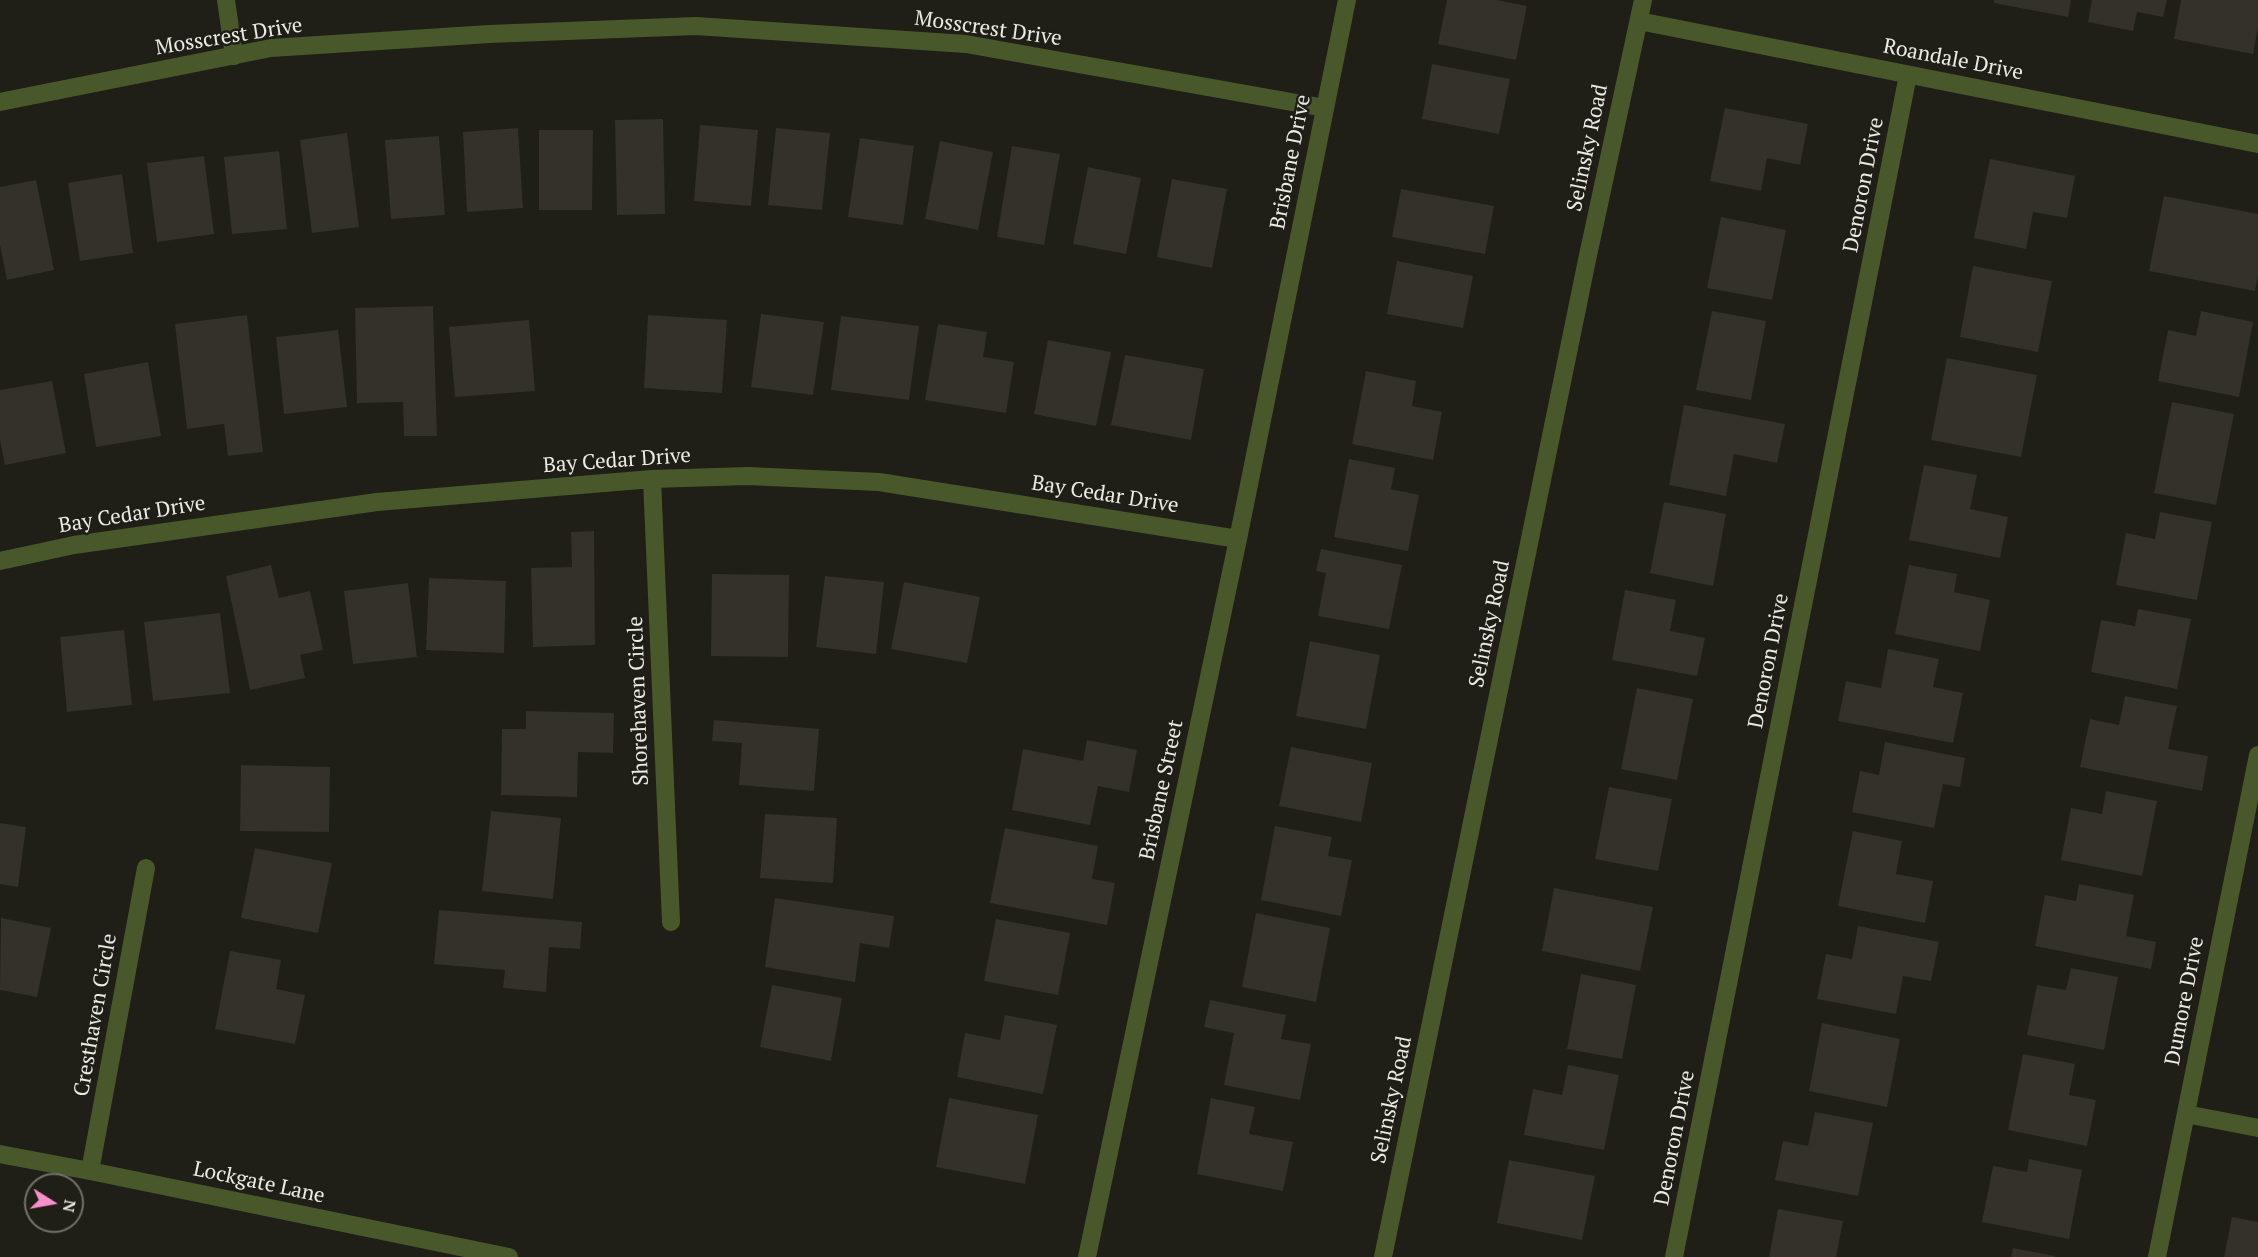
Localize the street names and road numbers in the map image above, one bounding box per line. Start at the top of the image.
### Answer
street label: Mosscrest Drive [913,6,1063,52]
street label: Mosscrest Drive [154,13,304,61]
street label: Roandale Drive [1881,34,2025,86]
street label: Selinsky Road [1562,82,1614,214]
street label: Brisbane Drive [1266,93,1316,231]
street label: Denoron Drive [1839,115,1889,255]
street label: Bay Cedar Drive [542,443,692,479]
street label: Bay Cedar Drive [1030,471,1180,519]
street label: Bay Cedar Drive [57,491,207,539]
street label: Selinsky Road [1464,558,1516,690]
street label: Denoron Drive [1744,591,1794,731]
street label: Shorehaven Circle [623,616,655,786]
street label: Brisbane Street [1135,718,1189,862]
street label: Cresthaven Circle [69,932,123,1098]
street label: Dumore Drive [2160,935,2210,1067]
street label: Selinsky Road [1366,1034,1418,1166]
street label: Denoron Drive [1650,1068,1700,1208]
street label: Lockgate Lane [191,1157,327,1209]

